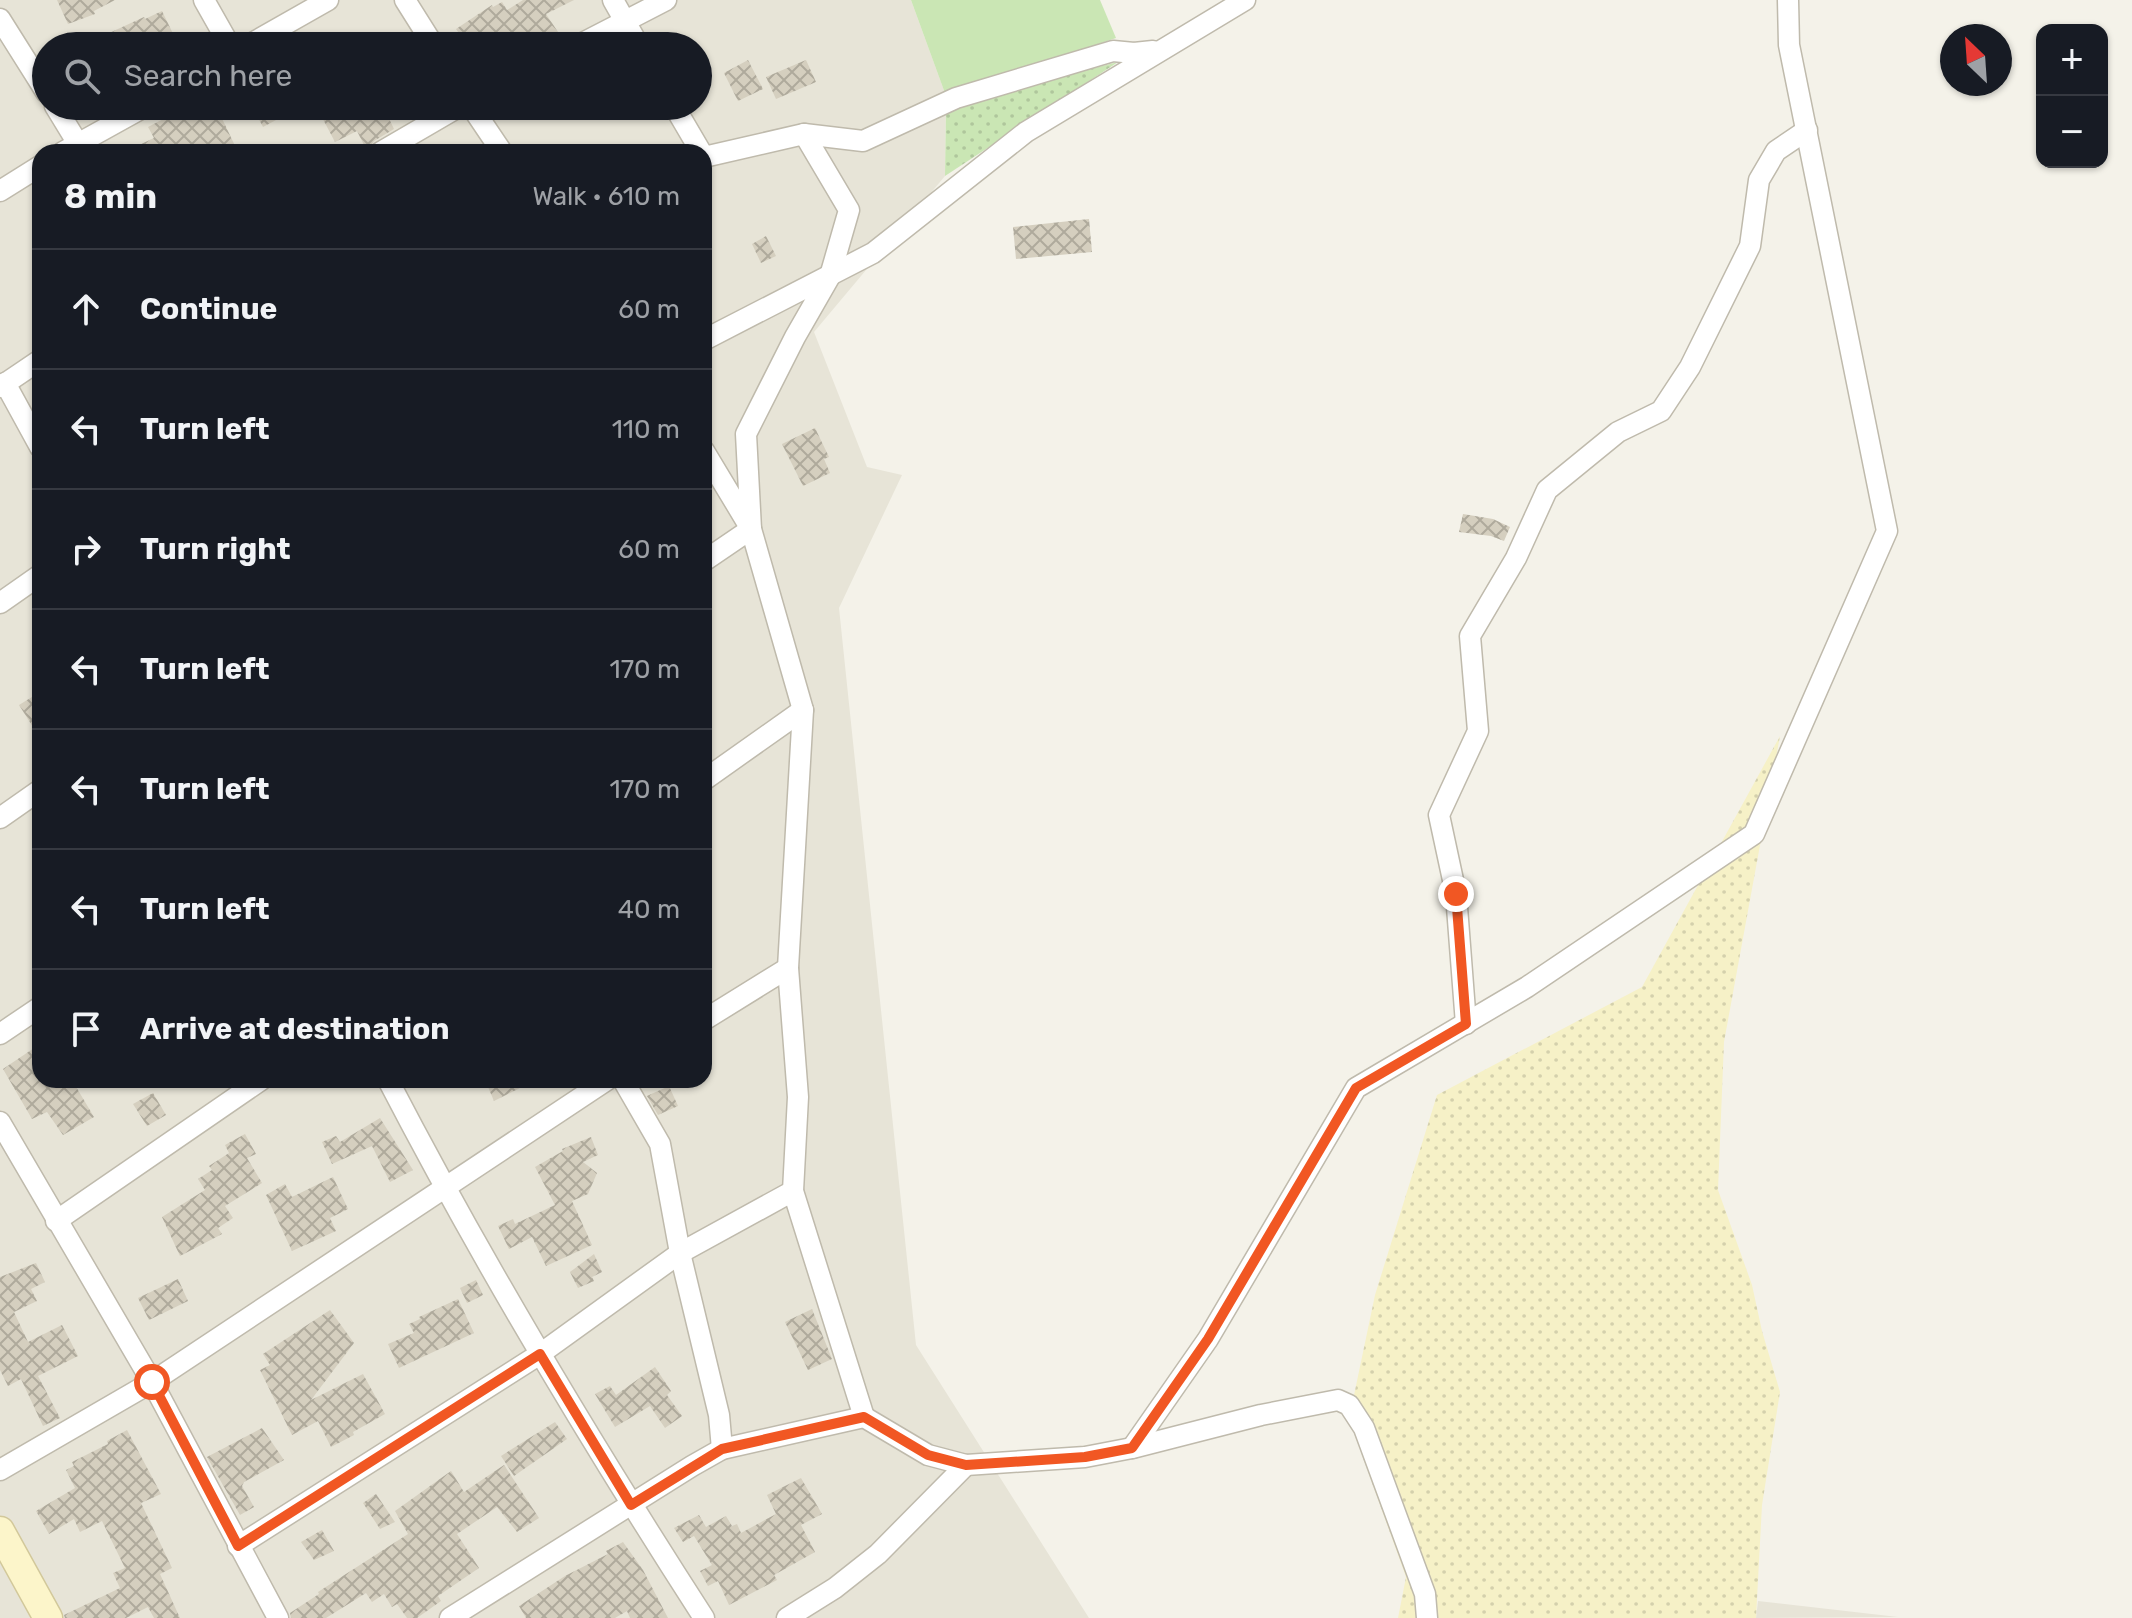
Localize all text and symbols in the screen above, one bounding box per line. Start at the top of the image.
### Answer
north arrow [1940,24,2012,96]
map controls [2036,24,2108,168]
button: + [2036,24,2108,96]
search box [32,32,712,120]
icon: search [60,54,104,98]
text: Search here [124,58,292,94]
button: − [2036,96,2108,168]
text: 8 min [64,176,157,217]
text: Walk · 610 m [532,181,680,212]
icon: ahead [64,287,108,331]
text: Continue [140,291,277,327]
text: 60 m [618,294,680,325]
icon: left [64,407,108,451]
text: Turn left [140,411,270,447]
text: 110 m [612,414,680,445]
icon: right [64,527,108,571]
text: Turn right [140,531,291,567]
text: 60 m [618,534,680,565]
icon: left [64,647,108,691]
text: Turn left [140,651,270,687]
text: 170 m [610,654,680,685]
icon: left [64,767,108,811]
text: Turn left [140,771,270,807]
text: 170 m [610,774,680,805]
route end [1438,876,1474,912]
icon: left [64,887,108,931]
text: Turn left [140,891,270,927]
text: 40 m [618,894,680,925]
icon: arrive [64,1007,108,1051]
text: Arrive at destination [140,1011,450,1047]
route start [134,1364,170,1400]

